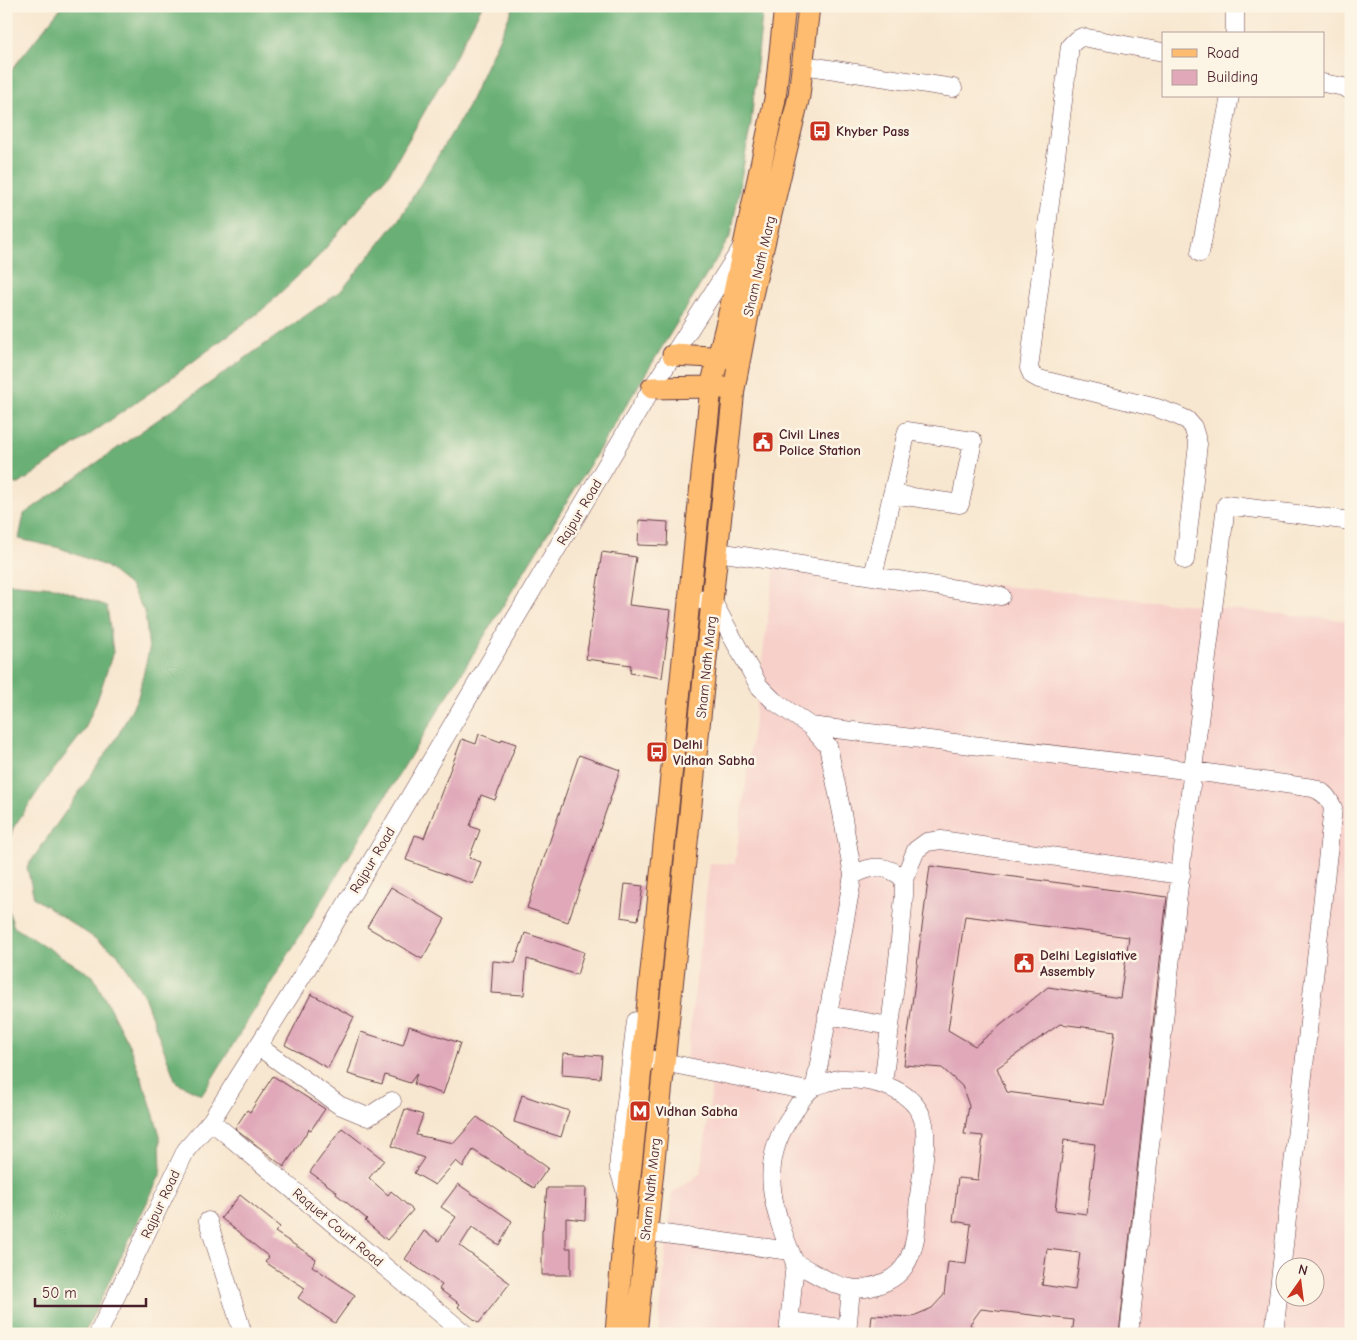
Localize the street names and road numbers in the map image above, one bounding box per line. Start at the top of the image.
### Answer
street label: Sham Nath Marg [740,214,779,318]
street label: Rajpur Road [553,476,606,548]
street label: Sham Nath Marg [693,615,720,719]
street label: Rajpur Road [346,824,399,896]
street label: Sham Nath Marg [637,1137,664,1241]
street label: Rajpur Road [137,1167,184,1241]
street label: Raquet Court Road [289,1185,386,1270]

